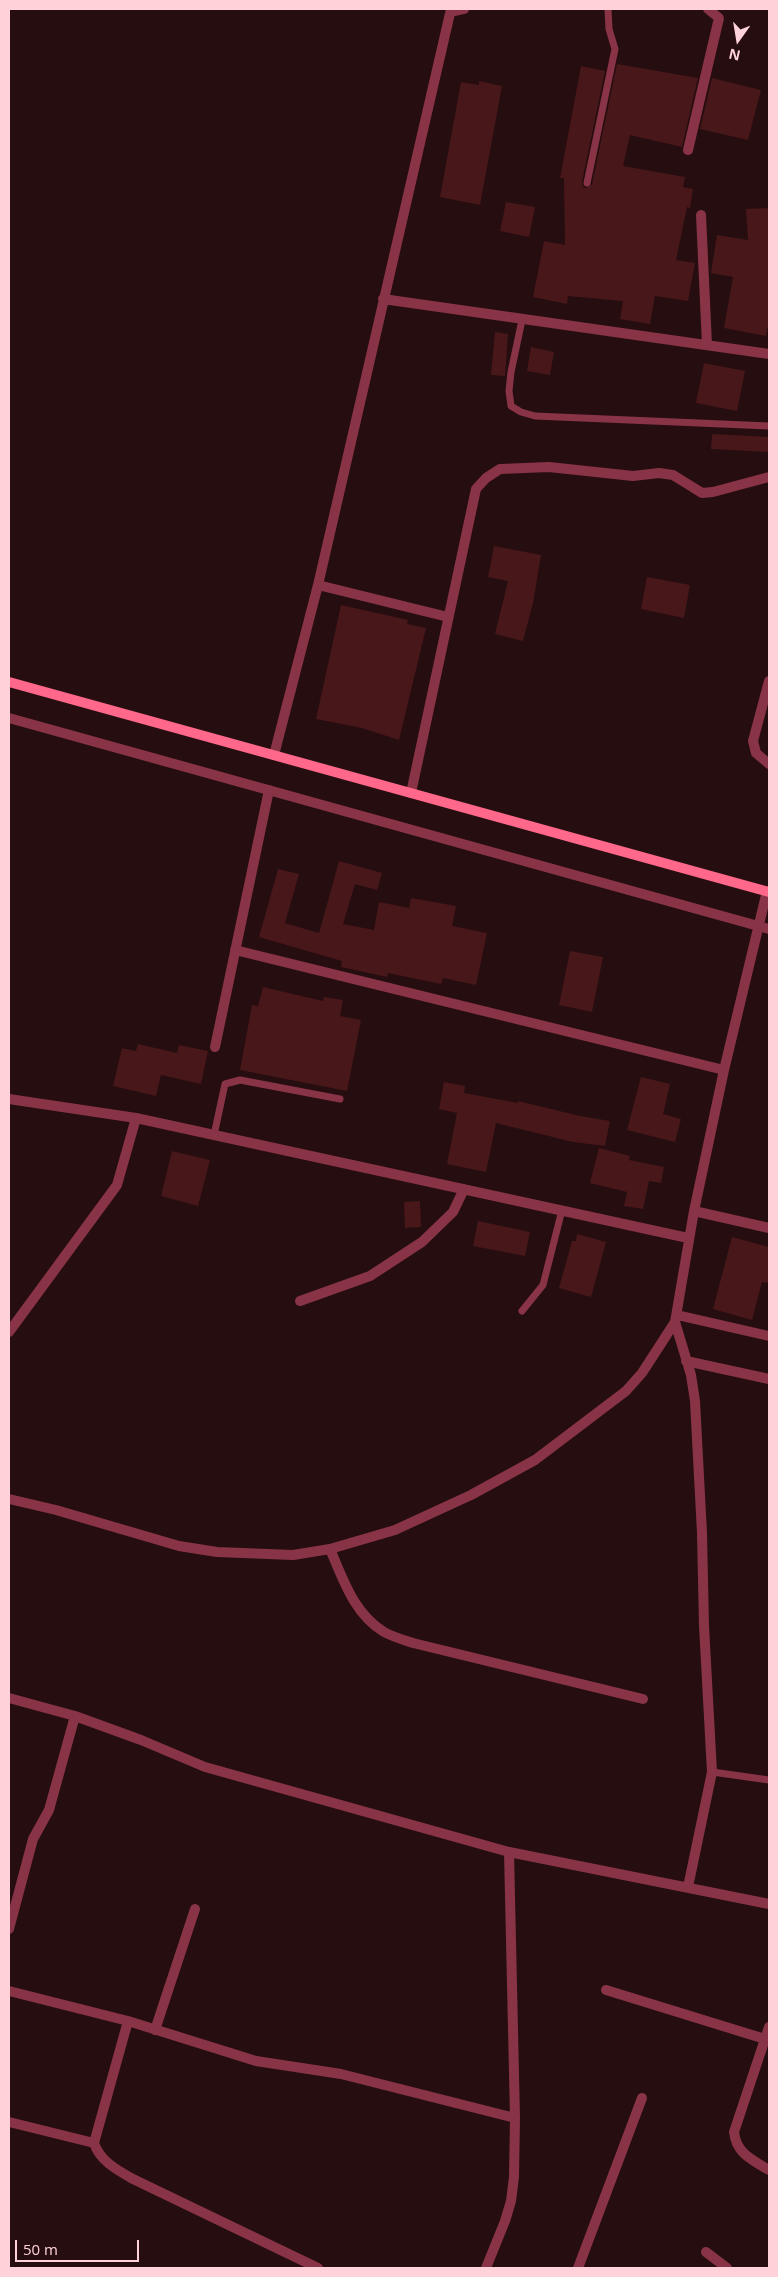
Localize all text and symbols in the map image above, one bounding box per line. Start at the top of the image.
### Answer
north arrow [713,15,763,65]
text: N [727,45,742,66]
scale bar [18,2230,141,2262]
text: 50 m [23,2239,58,2259]

